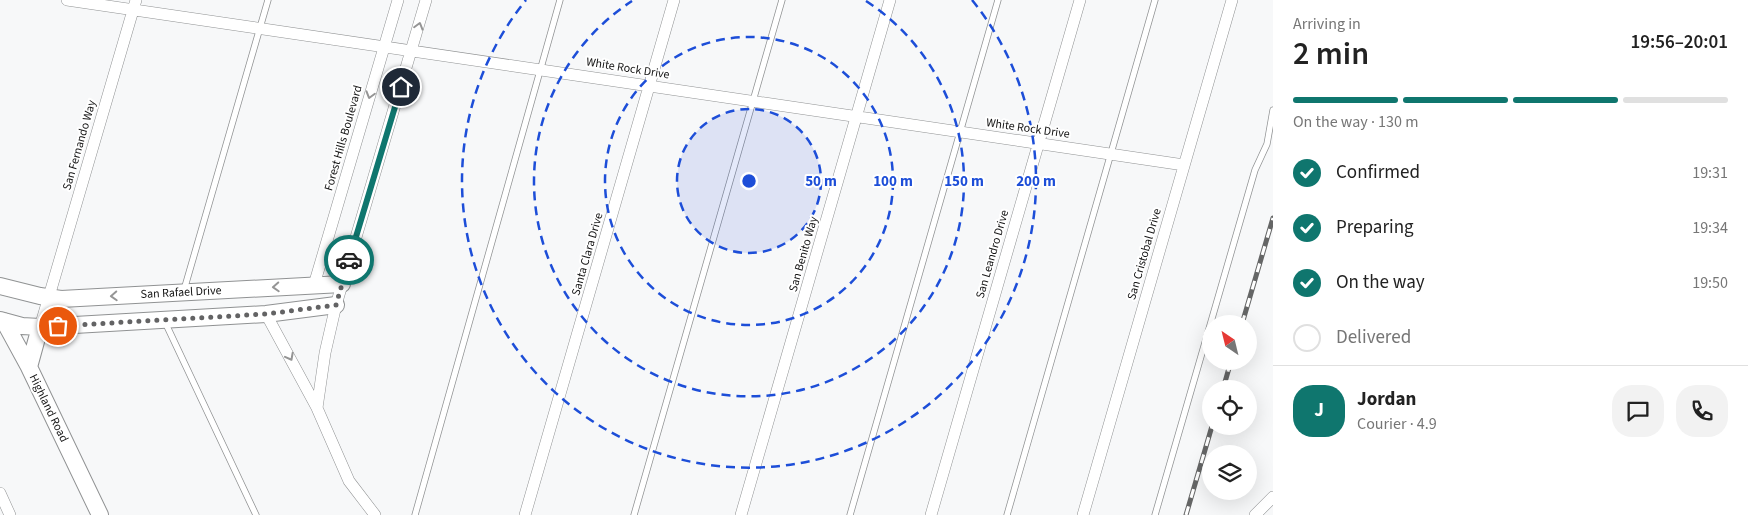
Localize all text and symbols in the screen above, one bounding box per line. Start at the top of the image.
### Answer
text: Arriving in [1293,13,1361,35]
one-way arrow [413,21,424,30]
text: 19:56–20:01 [1630,29,1728,56]
text: 2 min [1293,31,1369,77]
street label: White Rock Drive [585,54,671,83]
pin [380,66,422,108]
icon: home [387,73,415,101]
street label: Forest Hills Boulevard [320,83,367,193]
one-way arrow [365,91,375,99]
street label: San Fernando Way [59,98,101,192]
text: On the way · 130 m [1293,111,1418,133]
street label: White Rock Drive [985,114,1071,143]
icon: check [1293,159,1321,187]
text: Confirmed [1336,159,1420,186]
text: 19:31 [1692,162,1728,184]
text: 50 m [805,171,837,192]
text: 100 m [873,171,913,192]
text: 150 m [944,171,984,192]
text: 200 m [1016,171,1056,192]
centre of rings [740,172,758,190]
street label: San Cristobal Drive [1123,206,1166,302]
street label: San Leandro Drive [972,208,1013,300]
street label: Santa Clara Drive [568,211,607,298]
street label: San Benito Way [785,214,822,294]
icon: check [1293,214,1321,242]
text: Preparing [1336,214,1414,241]
text: 19:34 [1692,217,1728,239]
courier [324,235,374,285]
icon: car [335,246,363,274]
icon: check [1293,269,1321,297]
text: On the way [1336,269,1425,296]
text: 19:50 [1692,272,1728,294]
one-way arrow [272,281,280,292]
street label: San Rafael Drive [140,282,222,303]
one-way arrow [110,290,118,301]
pin [37,305,79,347]
icon: bag [44,312,72,340]
north arrow [1202,315,1258,370]
map controls [1202,315,1257,500]
text: Delivered [1336,324,1411,351]
one-way arrow [283,352,293,361]
street label: Highland Road [25,371,72,445]
button: locate [1202,380,1257,435]
button: chat [1612,385,1664,437]
button: phone [1676,385,1728,437]
text: Jordan [1357,386,1416,413]
text: J [1314,397,1324,424]
text: Courier · 4.9 [1357,413,1437,435]
button: layers [1202,445,1257,500]

